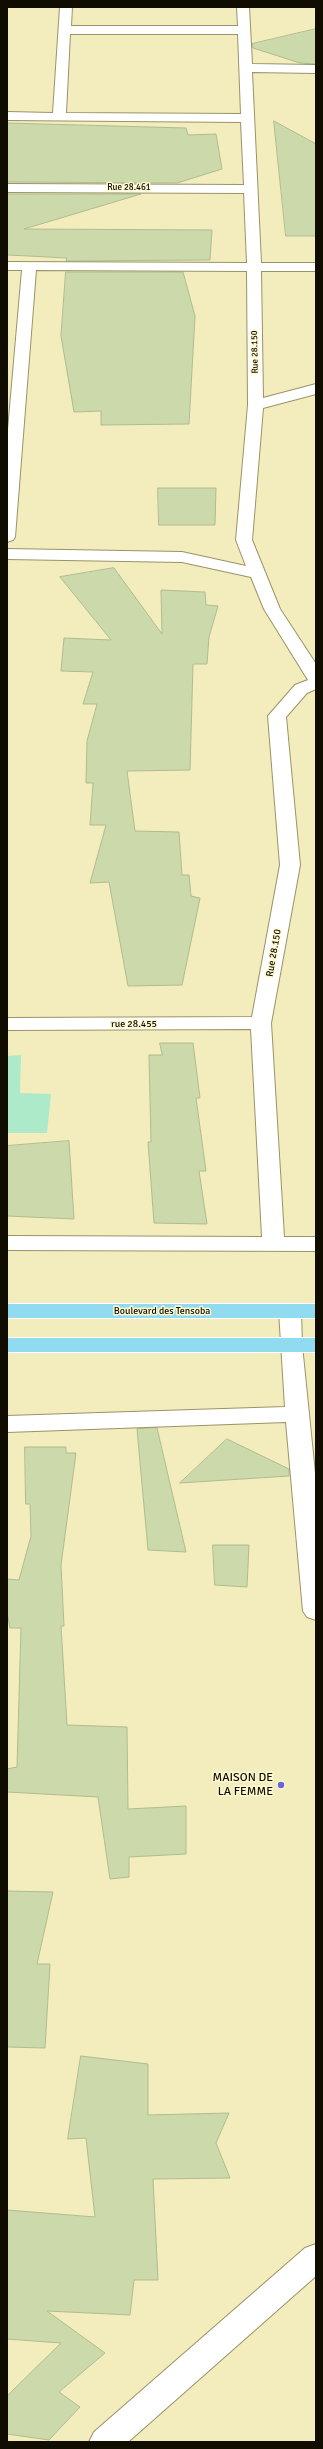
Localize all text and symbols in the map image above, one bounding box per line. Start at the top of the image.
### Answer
street label: Rue 28.461 [107,183,151,193]
street label: Rue 28.150 [249,330,261,374]
street label: Rue 28.150 [264,928,284,978]
street label: rue 28.455 [111,1018,157,1030]
street label: Boulevard des Tensoba [114,1305,210,1317]
place label: MAISON DE LA FEMME [213,1771,273,1799]
marker: MAISON DE LA FEMME [276,1780,286,1790]

